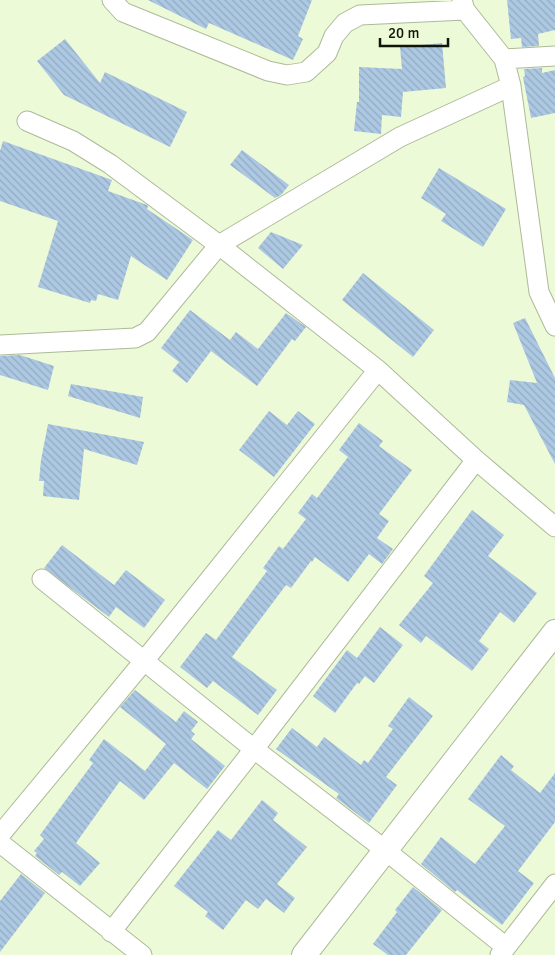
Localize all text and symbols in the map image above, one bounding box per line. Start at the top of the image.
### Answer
scale bar [380,15,448,47]
text: 20 m [388,24,419,42]

